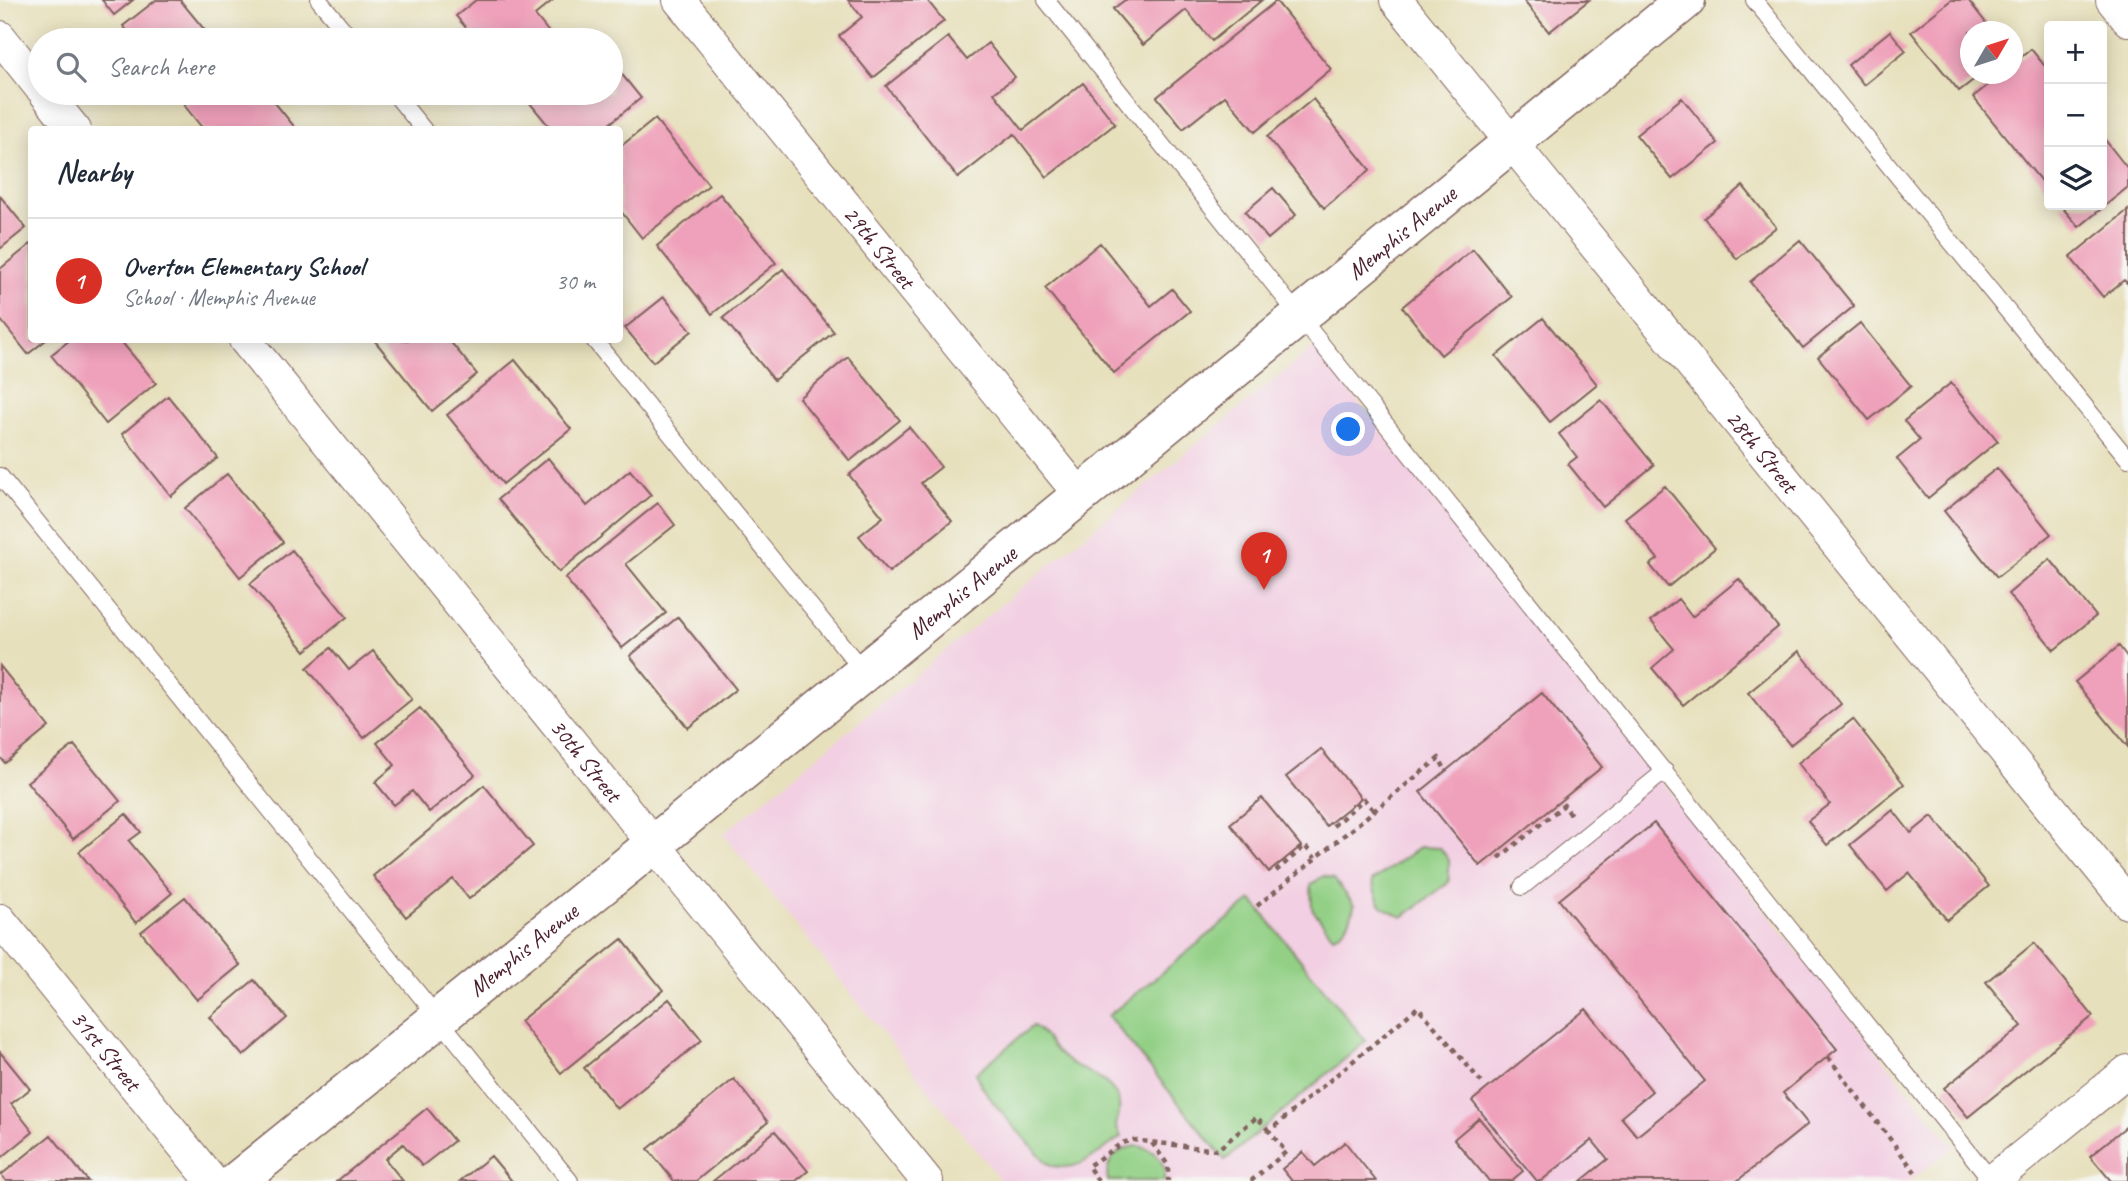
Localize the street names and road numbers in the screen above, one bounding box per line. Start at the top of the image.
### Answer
street label: Memphis Avenue [1341,178,1464,286]
street label: 29th Street [837,200,923,296]
street label: 28th Street [1719,404,1806,500]
street label: Memphis Avenue [901,537,1024,646]
street label: 30th Street [543,713,630,809]
street label: Memphis Avenue [462,895,586,1003]
street label: 31st Street [64,1004,149,1098]

